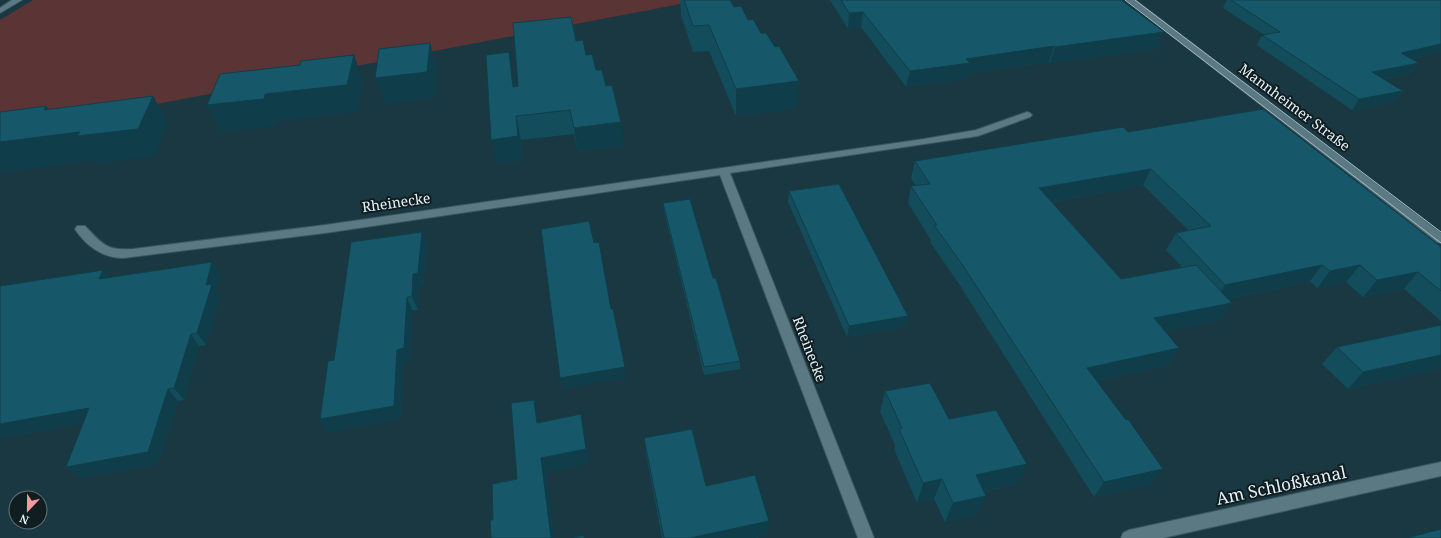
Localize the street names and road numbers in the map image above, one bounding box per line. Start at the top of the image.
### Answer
street label: Mannheimer Straße [1236,59,1354,155]
street label: Rheinecke [361,188,431,216]
street label: Rheinecke [789,313,831,385]
street label: Am Schloßkanal [1214,460,1349,510]

